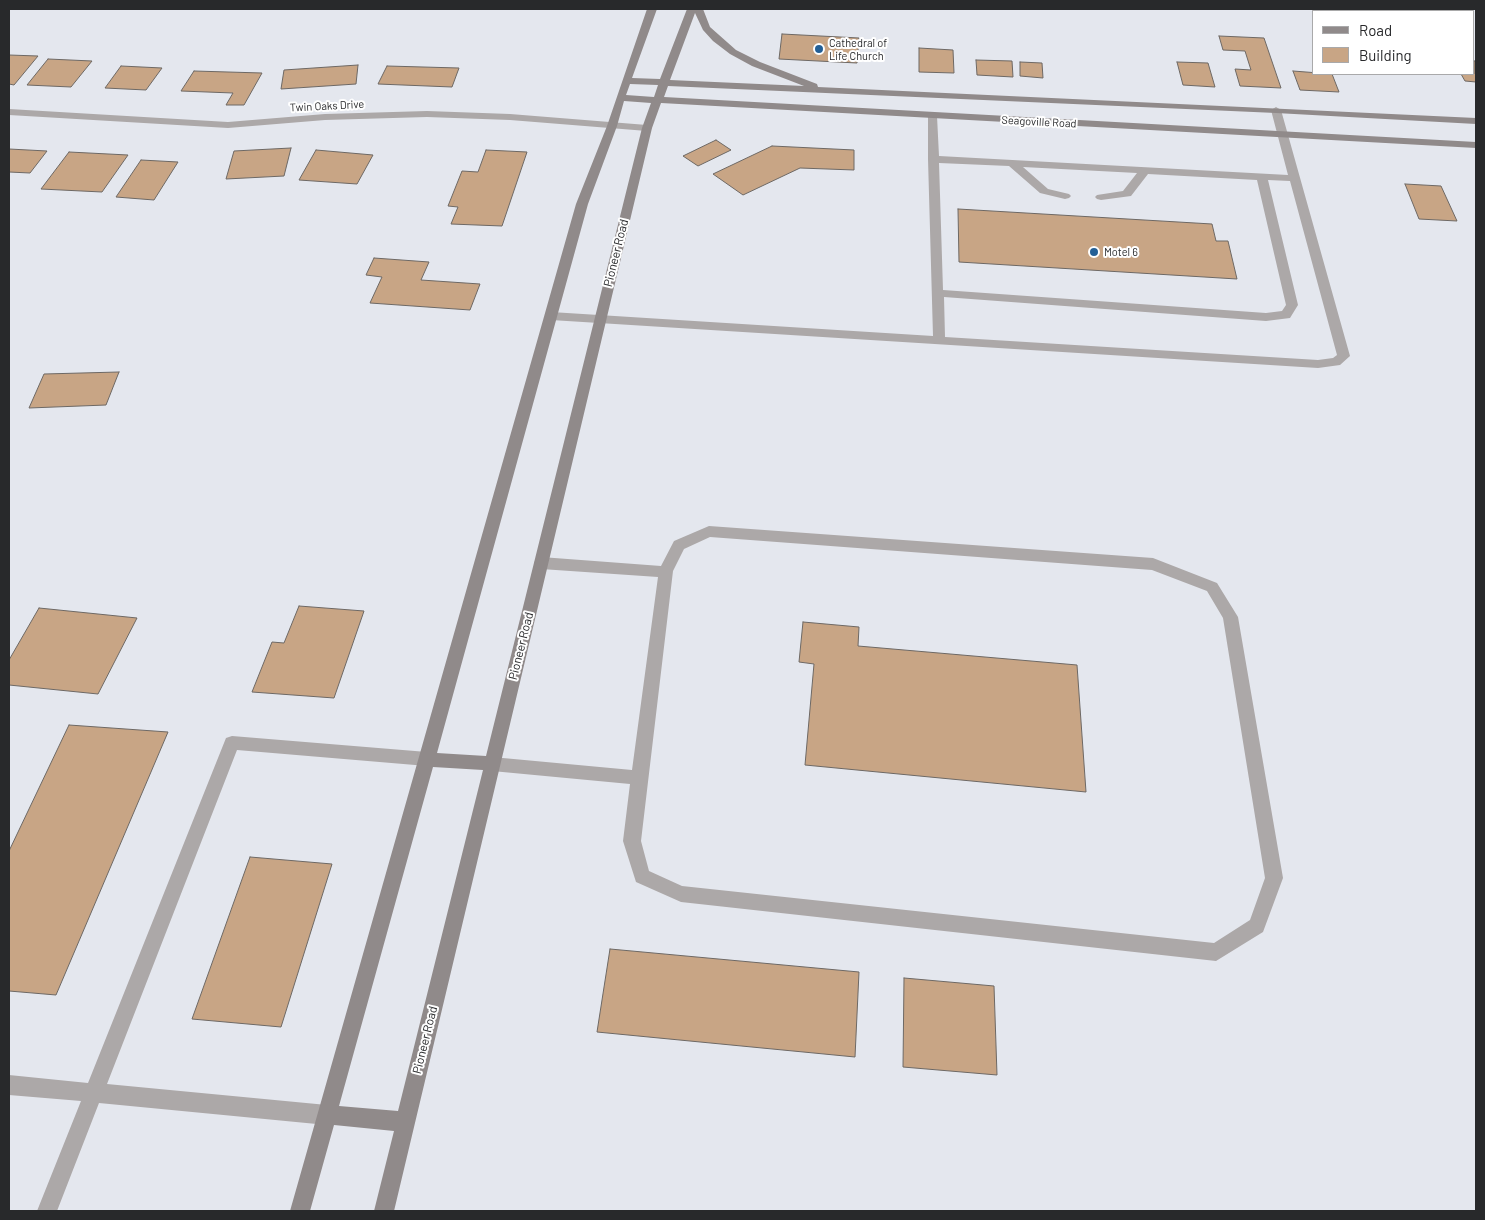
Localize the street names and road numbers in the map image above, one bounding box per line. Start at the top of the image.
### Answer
street label: Twin Oaks Drive [289,97,365,115]
street label: Seagoville Road [1001,113,1077,131]
street label: Pioneer Road [601,218,631,288]
street label: Pioneer Road [506,611,536,681]
street label: Pioneer Road [410,1005,440,1075]

